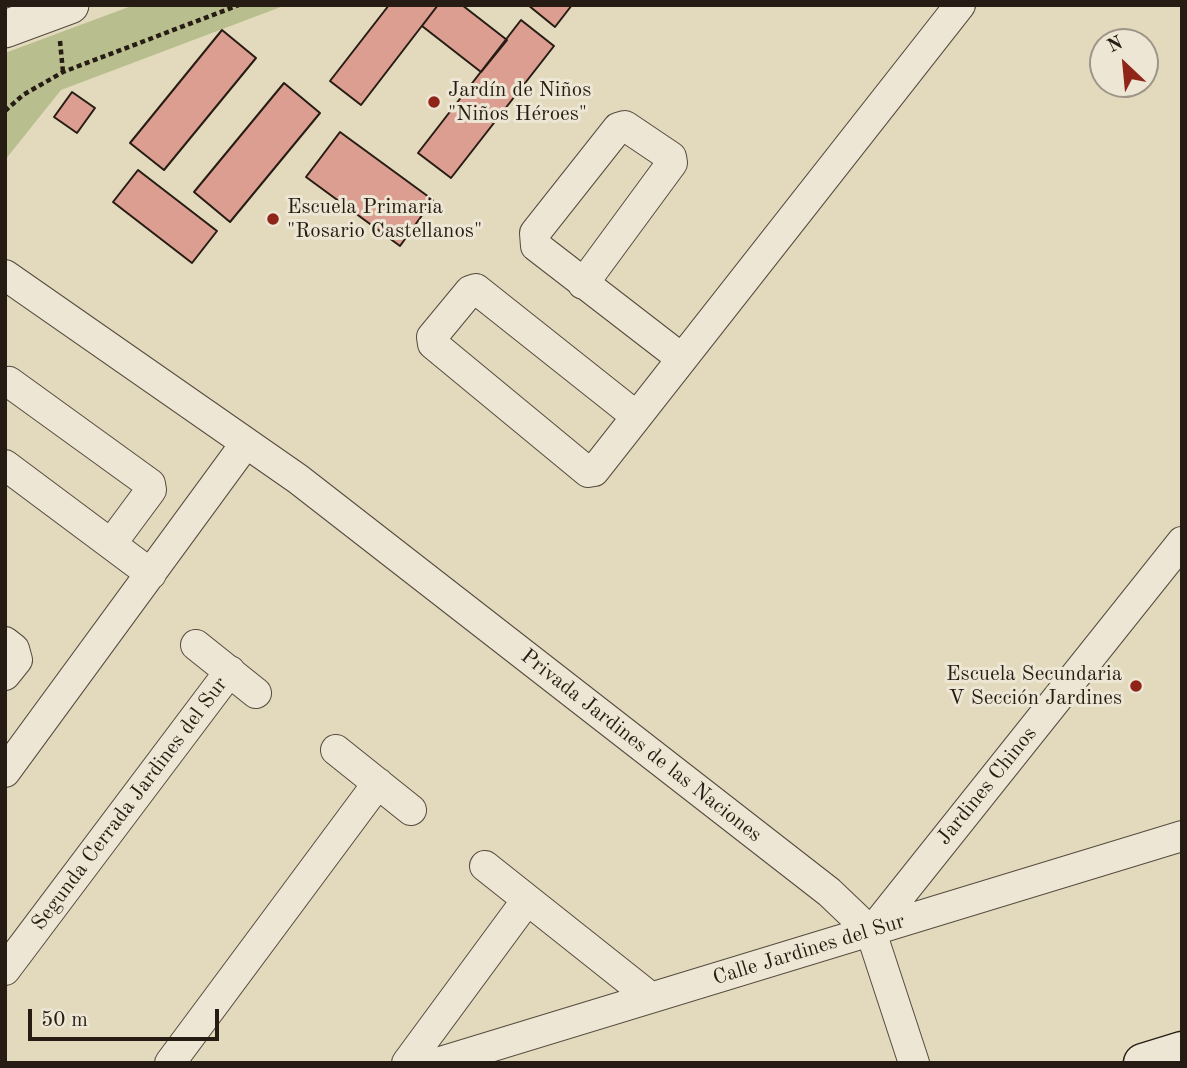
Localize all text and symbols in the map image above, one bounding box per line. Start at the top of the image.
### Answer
north arrow [1089,28,1159,98]
text: N [1105,34,1126,57]
place label: Jardín de Niños "Niños Héroes" [448,77,591,127]
marker: Jardín de Niños "Niños Héroes" [426,94,442,110]
place label: Escuela Primaria "Rosario Castellanos" [287,194,482,244]
marker: Escuela Primaria "Rosario Castellanos" [265,211,281,227]
street label: Privada Jardines de las Naciones [515,644,767,848]
place label: Escuela Secundaria V Sección Jardines [946,661,1122,711]
street label: Segunda Cerrada Jardines del Sur [27,673,233,935]
marker: Escuela Secundaria V Sección Jardines [1128,678,1144,694]
street label: Jardines Chinos [932,722,1042,850]
street label: Calle Jardines del Sur [710,909,908,991]
scale bar [32,995,222,1038]
text: 50 m [41,1010,88,1031]

